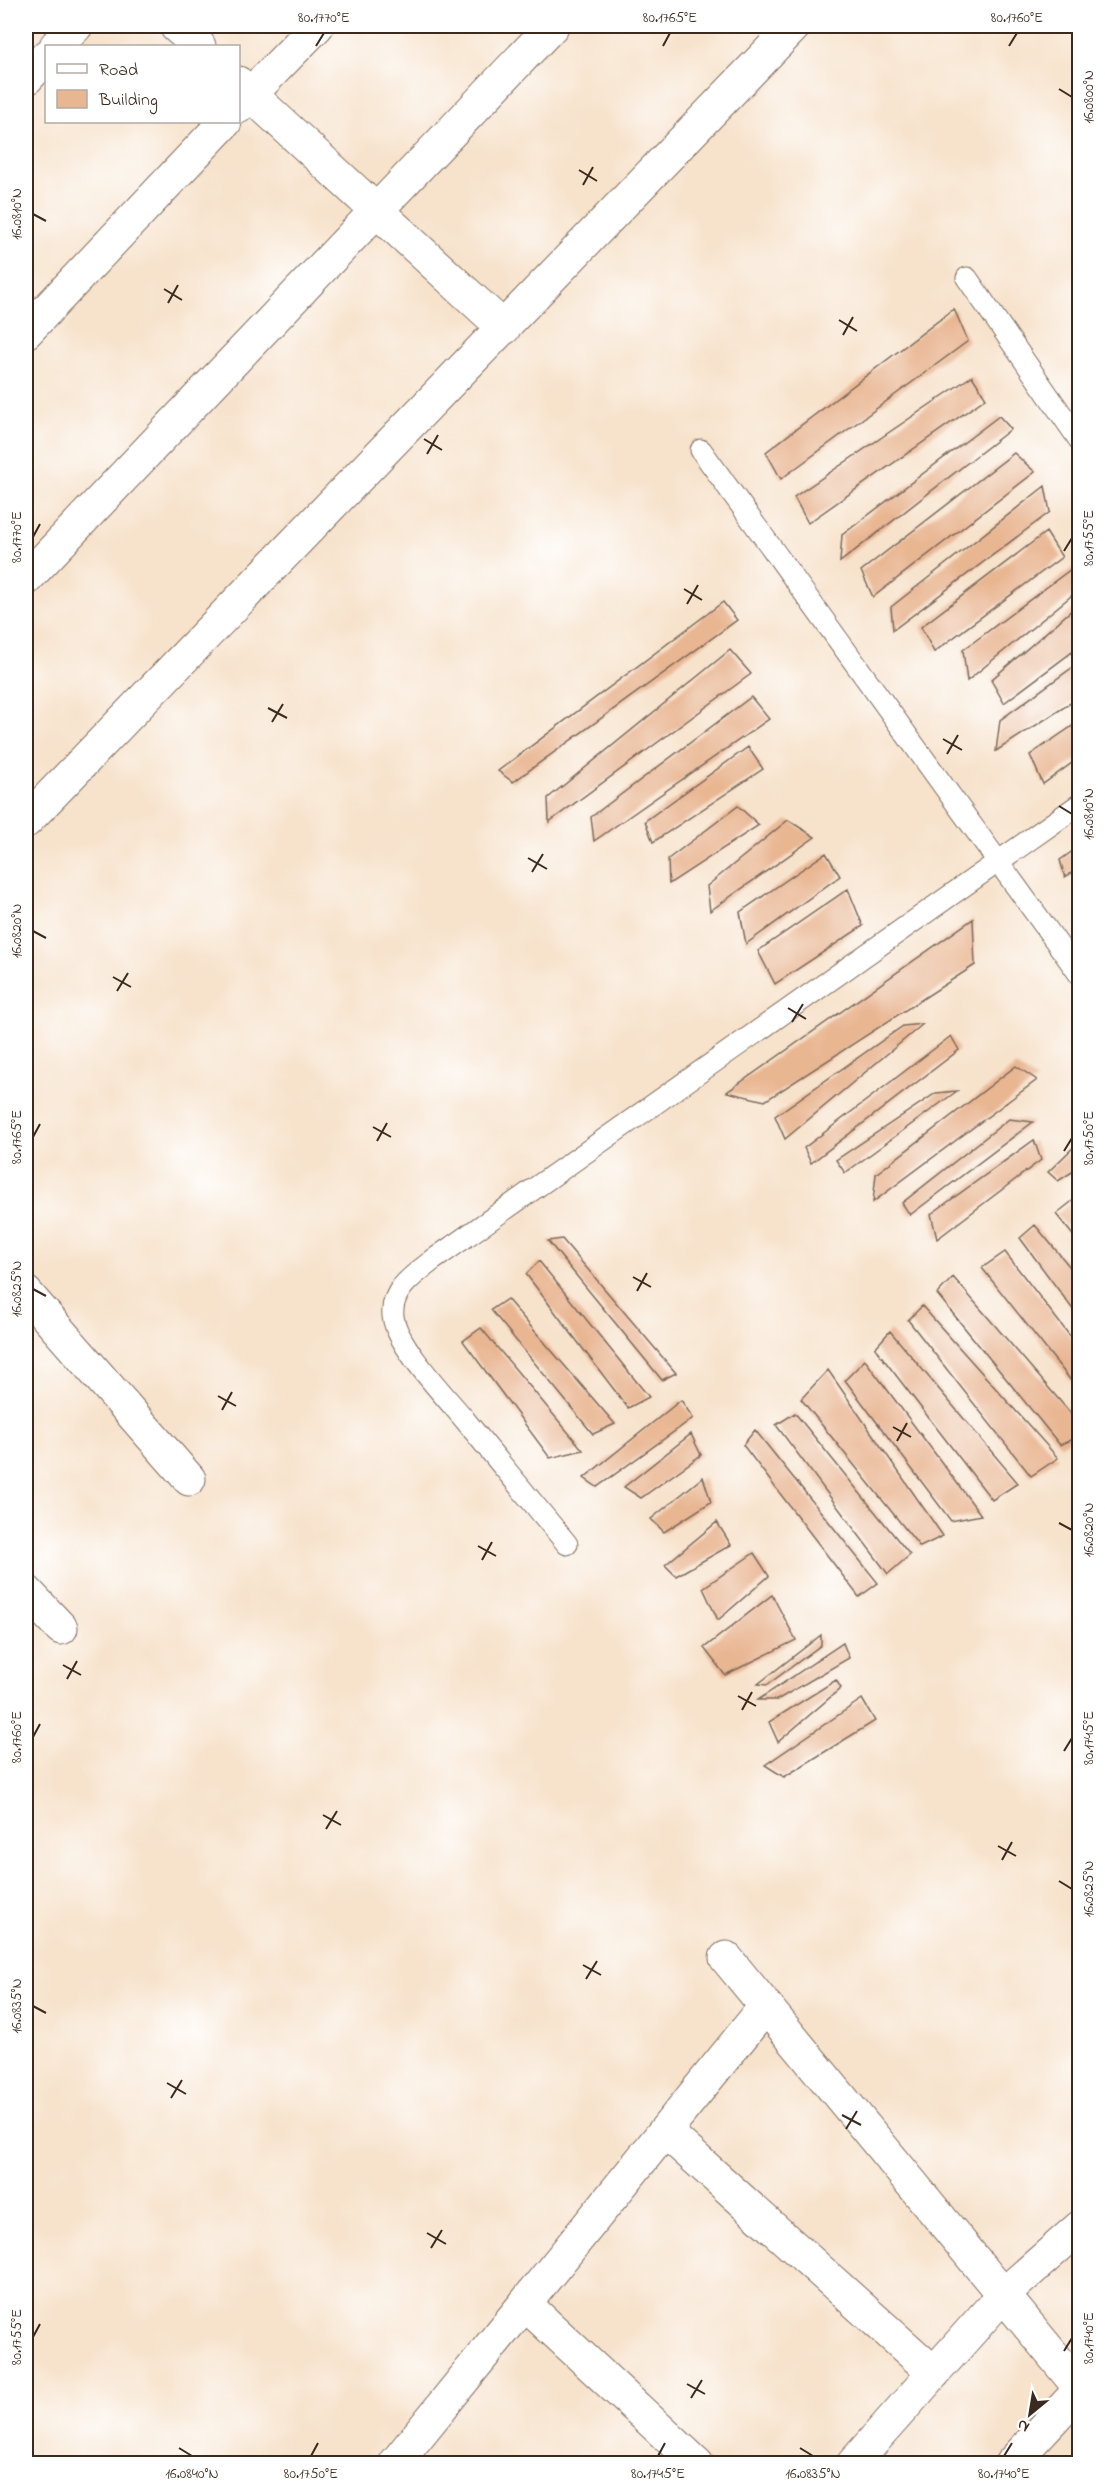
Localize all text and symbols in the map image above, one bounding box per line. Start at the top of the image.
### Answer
text: 80.1770°E [298,7,350,29]
text: 80.1765°E [643,7,697,29]
text: 80.1760°E [991,7,1043,29]
legend [45,45,240,123]
text: Road [99,58,138,84]
text: 16.0800°N [1078,70,1100,124]
text: Building [98,88,158,115]
text: 16.0810°N [6,188,28,240]
text: 80.1755°E [1078,510,1100,566]
text: 80.1770°E [6,511,28,563]
text: 16.0810°N [1078,788,1100,840]
text: 16.0820°N [6,904,28,958]
text: 80.1765°E [6,1110,28,1164]
text: 80.1750°E [1078,1111,1100,1165]
text: 16.0825°N [6,1261,28,1317]
text: 16.0820°N [1078,1503,1100,1557]
text: 80.1760°E [6,1711,28,1763]
text: 80.1745°E [1078,1711,1100,1765]
text: 16.0825°N [1078,1861,1100,1917]
text: 16.0835°N [6,1978,28,2034]
text: 80.1755°E [6,2309,28,2365]
text: 80.1740°E [1078,2312,1100,2364]
north arrow [1000,2384,1060,2444]
text: N [1013,2412,1034,2438]
text: 16.0840°N [165,2463,219,2485]
text: 80.1750°E [284,2463,338,2485]
text: 80.1745°E [631,2463,685,2485]
text: 16.0835°N [785,2463,841,2485]
text: 80.1740°E [978,2463,1030,2485]

